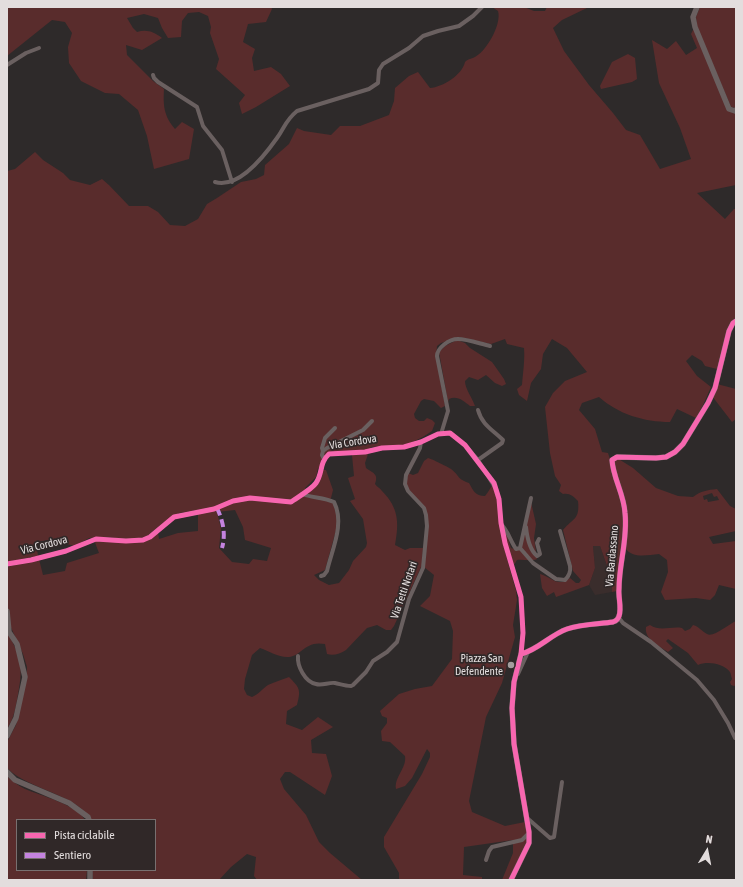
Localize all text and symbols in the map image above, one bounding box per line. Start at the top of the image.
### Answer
street label: Via Cordova [328,432,378,452]
street label: Via Bardassano [603,525,621,587]
street label: Via Cordova [19,533,69,557]
street label: Via Tetti Notari [388,560,420,620]
place label: Piazza San Defendente [455,652,503,678]
marker: Piazza San Defendente [506,660,516,670]
legend [16,819,156,871]
text: Pista ciclabile [54,828,115,842]
north arrow [687,831,727,871]
text: N [705,833,713,846]
text: Sentiero [54,848,91,862]

